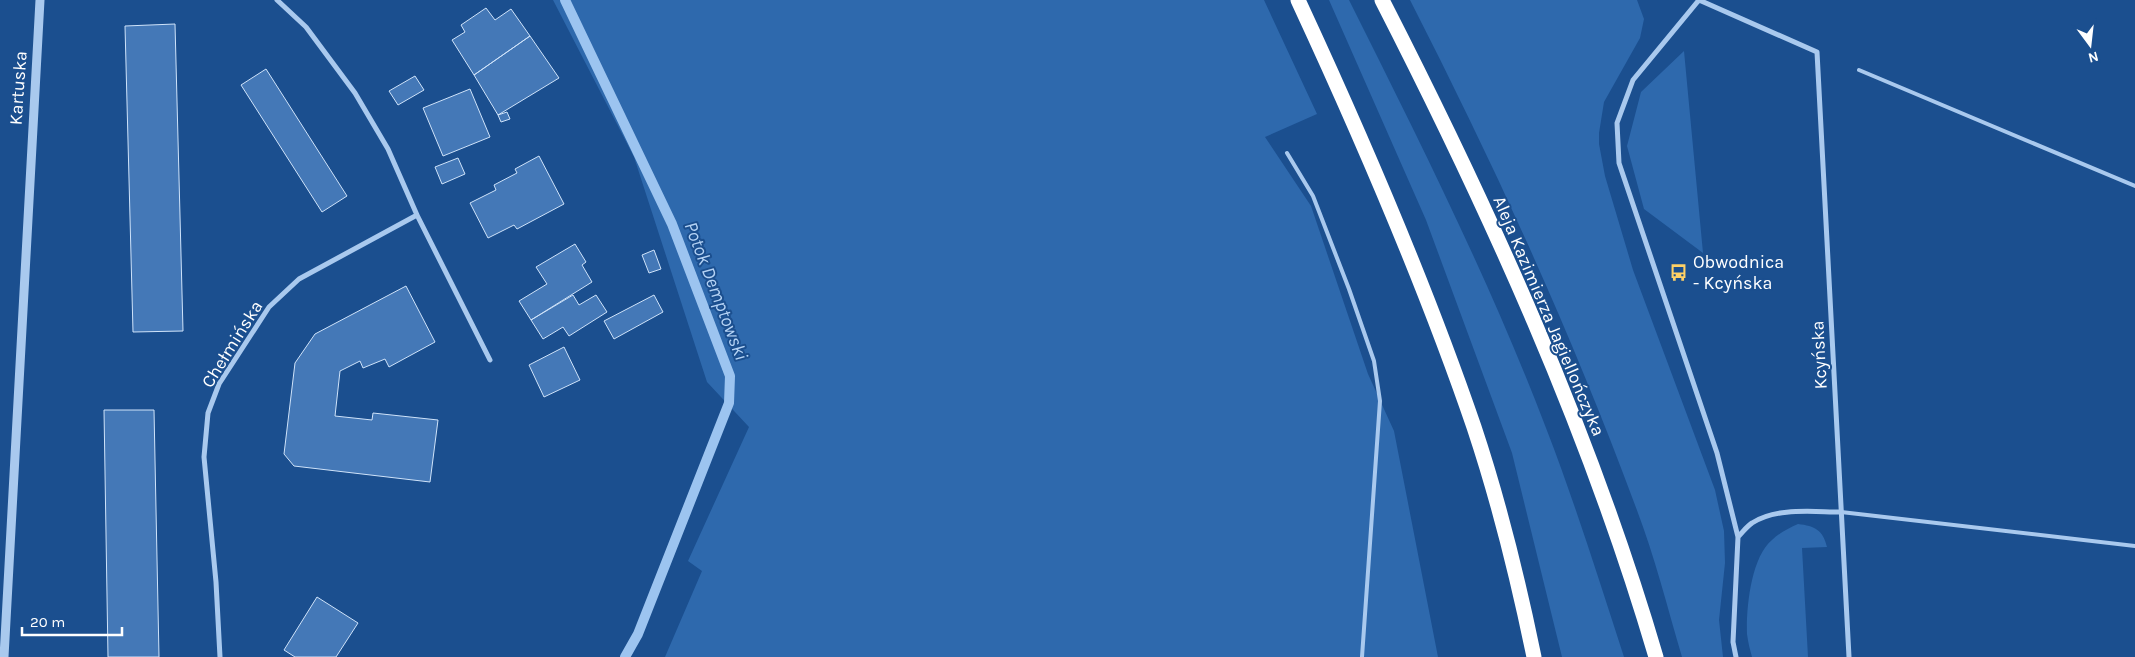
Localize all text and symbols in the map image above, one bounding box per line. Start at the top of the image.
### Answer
north arrow [2065,20,2115,70]
text: N [2086,48,2100,67]
street label: Kartuska [4,50,32,126]
street label: Aleja Kazimierza Jagiellończyka [1488,193,1610,439]
water label: Potok Demptowski [679,219,753,363]
place label: Obwodnica - Kcyńska [1693,251,1784,294]
bus stop icon: Obwodnica - Kcyńska [1669,262,1689,282]
street label: Chełmińska [197,296,267,392]
street label: Kcyńska [1806,320,1832,390]
scale bar [22,604,122,636]
text: 20 m [30,613,65,631]

